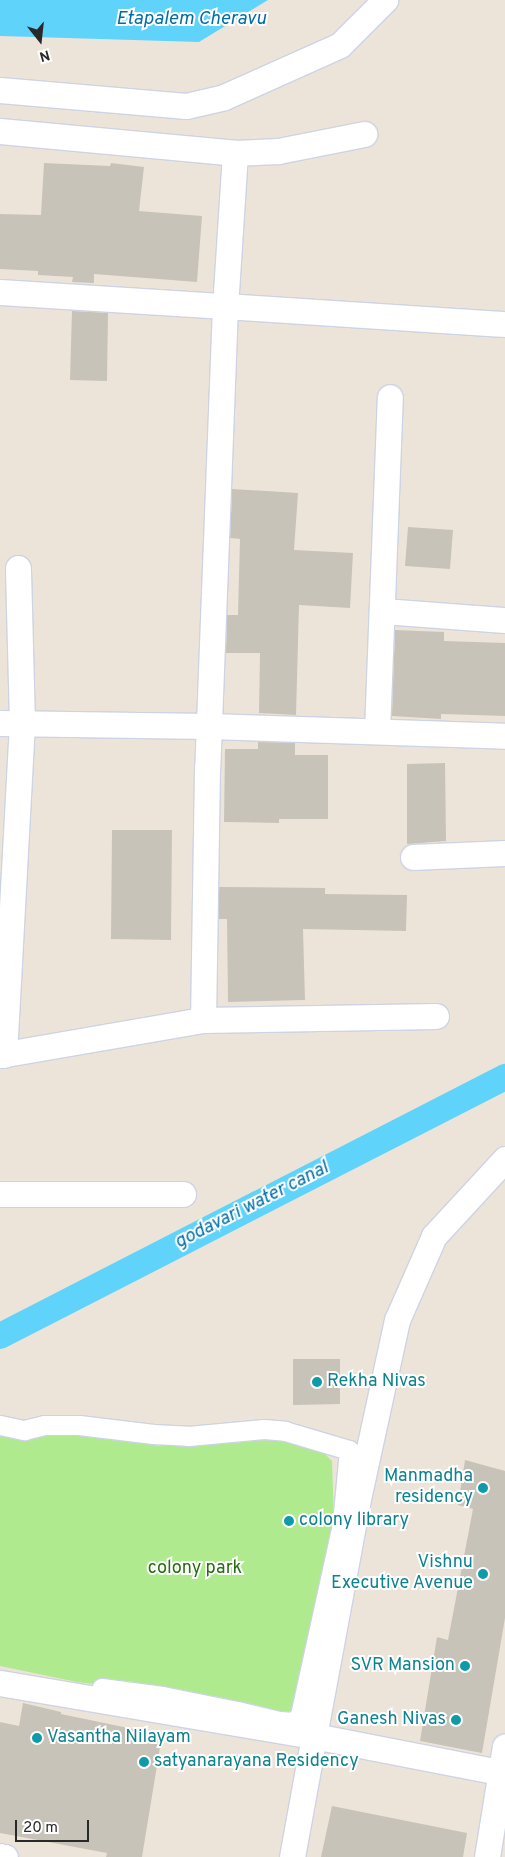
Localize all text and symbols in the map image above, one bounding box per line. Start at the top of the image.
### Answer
water label: Etapalem Cheravu [116,9,266,31]
north arrow [15,15,65,65]
text: N [37,45,51,64]
water label: godavari water canal [171,1157,333,1255]
place label: Rekha Nivas [327,1371,426,1393]
marker: Rekha Nivas [311,1376,323,1388]
place label: Manmadha residency [384,1467,473,1510]
marker: Manmadha residency [477,1482,489,1494]
place label: colony library [299,1510,409,1532]
marker: colony library [283,1515,295,1527]
place label: Vishnu Executive Avenue [330,1553,473,1596]
park label: colony park [148,1558,242,1580]
marker: Vishnu Executive Avenue [477,1568,489,1580]
place label: SVR Mansion [350,1655,455,1677]
marker: SVR Mansion [459,1660,471,1672]
place label: Ganesh Nivas [337,1709,446,1731]
marker: Ganesh Nivas [450,1714,462,1726]
place label: Vasantha Nilayam [47,1727,191,1749]
marker: Vasantha Nilayam [31,1732,43,1744]
place label: satyanarayana Residency [154,1751,359,1773]
marker: satyanarayana Residency [138,1756,150,1768]
scale bar [18,1810,91,1842]
text: 20 m [23,1819,58,1838]

